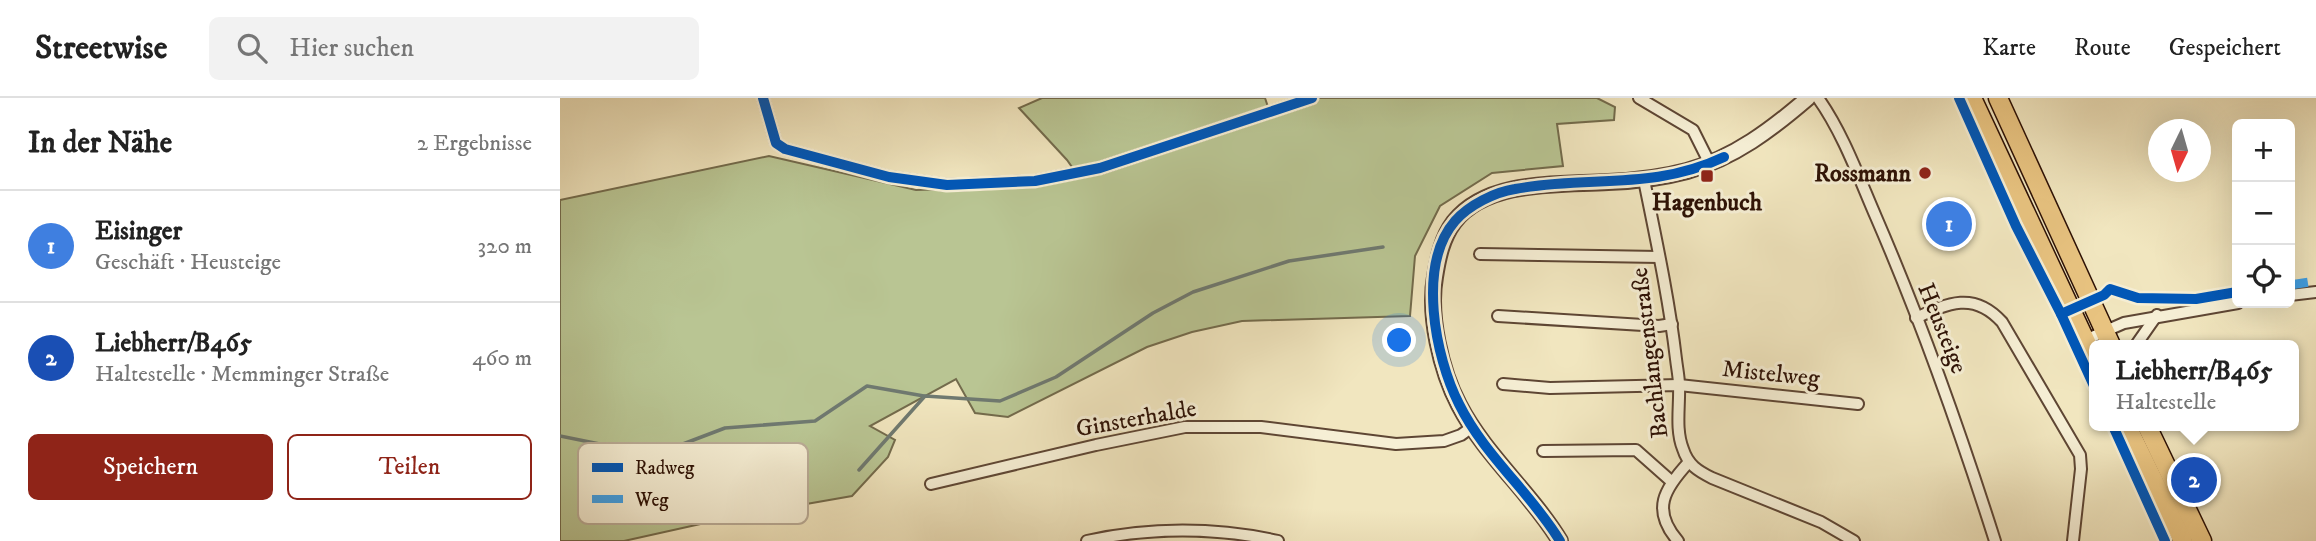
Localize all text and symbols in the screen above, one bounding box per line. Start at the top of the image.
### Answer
search box [209,17,699,80]
text: Streetwise [35,28,167,69]
icon: search [233,29,271,67]
text: Hier suchen [289,32,414,65]
text: Karte [1982,33,2036,63]
text: Route [2074,33,2131,63]
text: Gespeichert [2169,33,2281,63]
north arrow [2148,119,2211,182]
map controls [2232,119,2295,308]
button: + [2232,119,2295,182]
text: In der Nähe [28,125,172,162]
text: 2 Ergebnisse [417,129,532,158]
place label: Rossmann [1814,159,1911,189]
marker: Rossmann [1917,165,1933,181]
marker: Hagenbuch [1699,168,1715,184]
button: − [2232,182,2295,245]
place label: Hagenbuch [1652,188,1763,218]
pin: 1 [1926,198,1972,250]
text: Eisinger [95,215,182,248]
text: 1 [47,232,55,261]
text: 320 m [478,232,532,261]
button: locate [2232,245,2295,308]
text: Geschäft · Heusteige [95,248,281,277]
street label: Bachlangenstraße [1625,266,1675,440]
street label: Heusteige [1910,279,1974,378]
your location [1382,323,1416,357]
text: Liebherr/B465 [95,327,252,360]
popup [2089,340,2299,431]
text: 2 [45,344,57,373]
text: 460 m [472,344,532,373]
street label: Mistelweg [1721,354,1821,394]
text: Liebherr/B465 [2116,355,2272,388]
text: Haltestelle · Memminger Straße [95,360,389,389]
text: Haltestelle [2116,388,2216,417]
street label: Ginsterhalde [1074,394,1199,444]
button: Speichern [28,434,273,500]
button: Teilen [287,434,532,500]
legend [578,443,808,524]
pin: 2 [2171,454,2217,506]
text: Radweg [635,457,695,480]
text: Weg [634,489,669,512]

